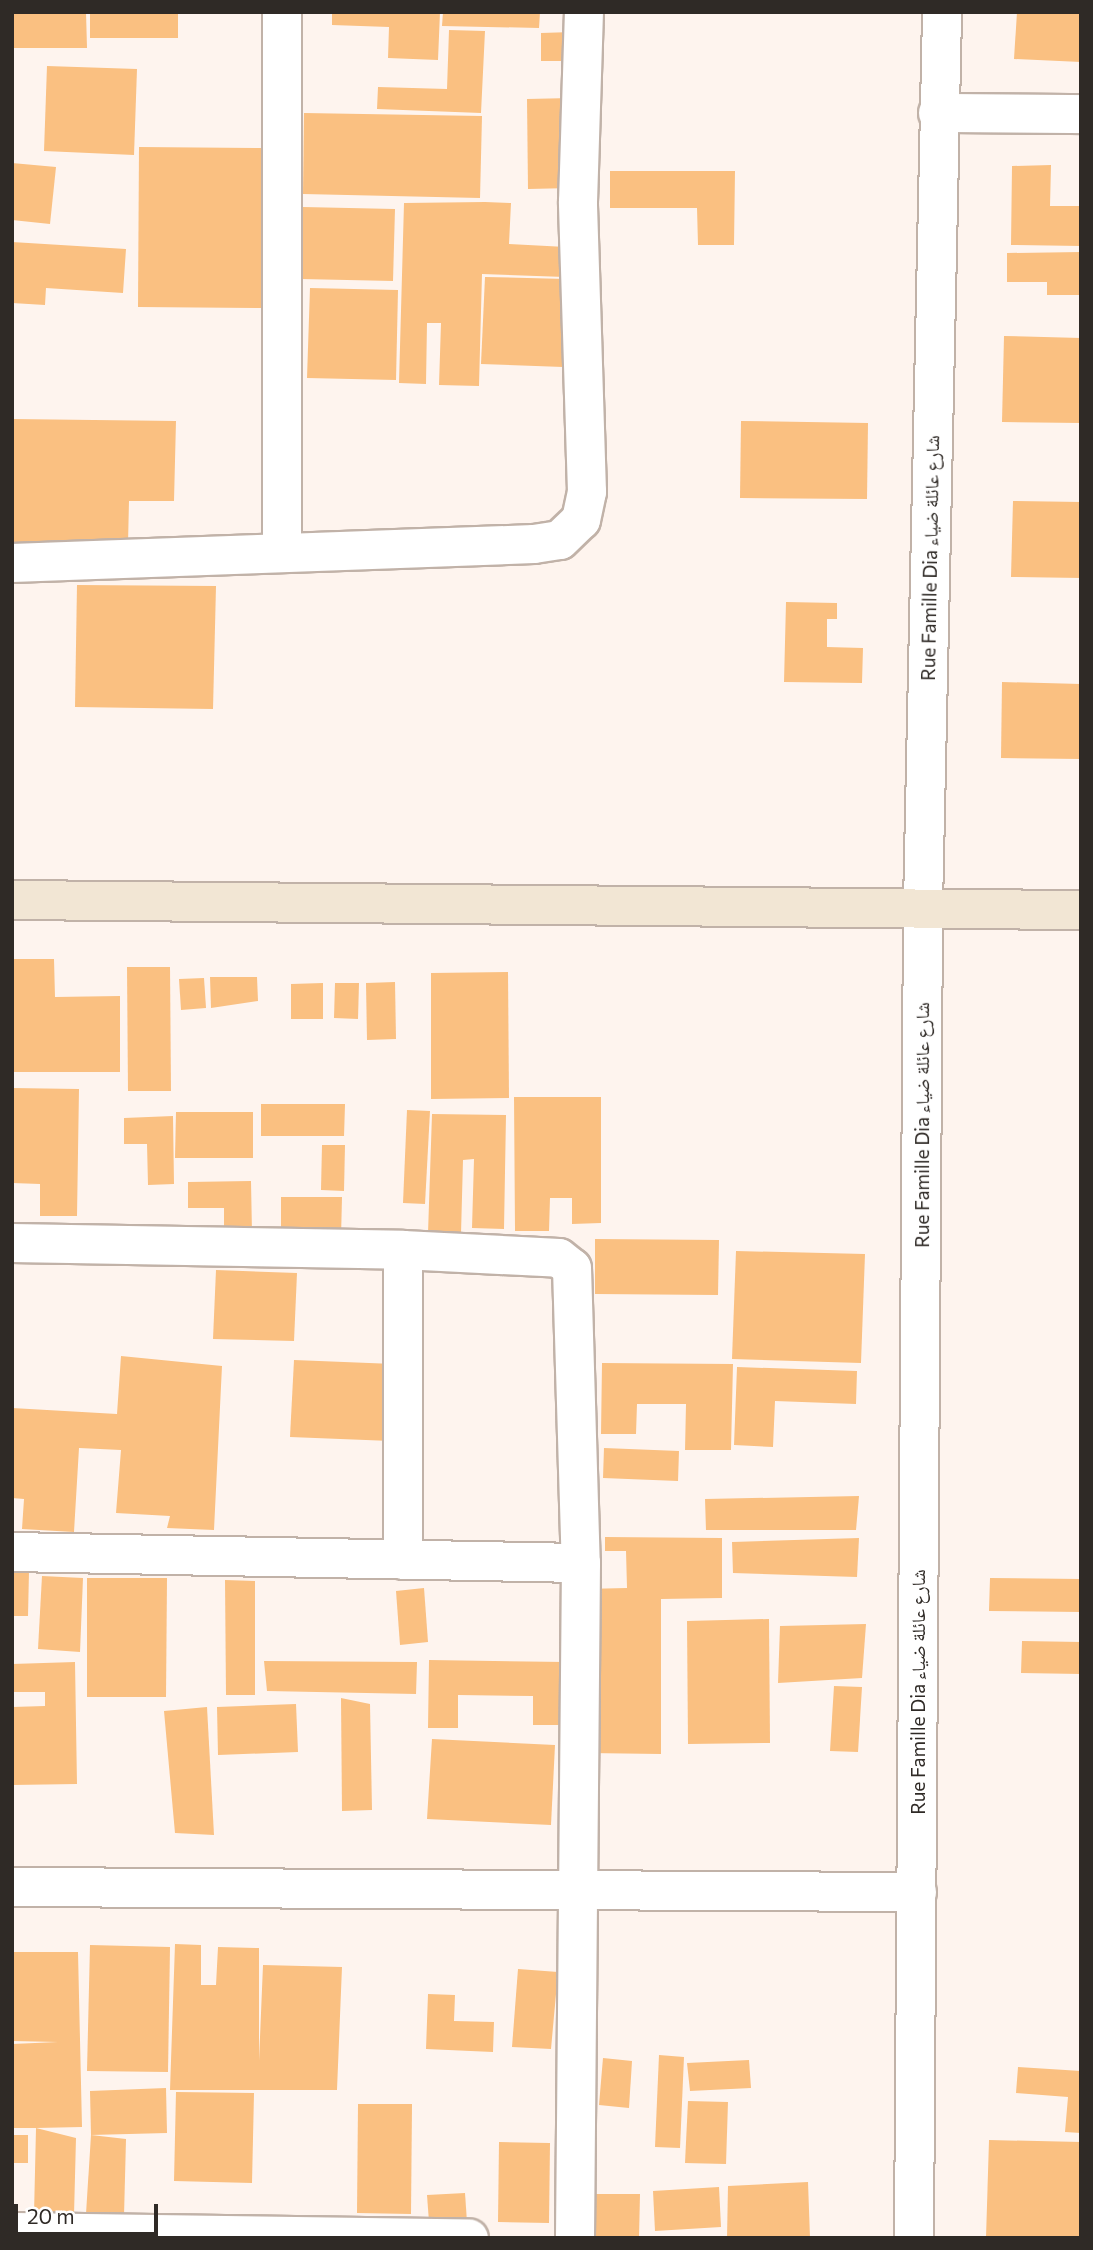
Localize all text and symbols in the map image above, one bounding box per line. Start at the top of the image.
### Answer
street label: Rue Famille Dia شارع عائلة ضياء [916,435,944,681]
street label: Rue Famille Dia شارع عائلة ضياء [911,1002,933,1248]
street label: Rue Famille Dia شارع عائلة ضياء [907,1569,929,1815]
scale bar [18,2190,161,2234]
text: 20 m [27,2203,75,2228]

